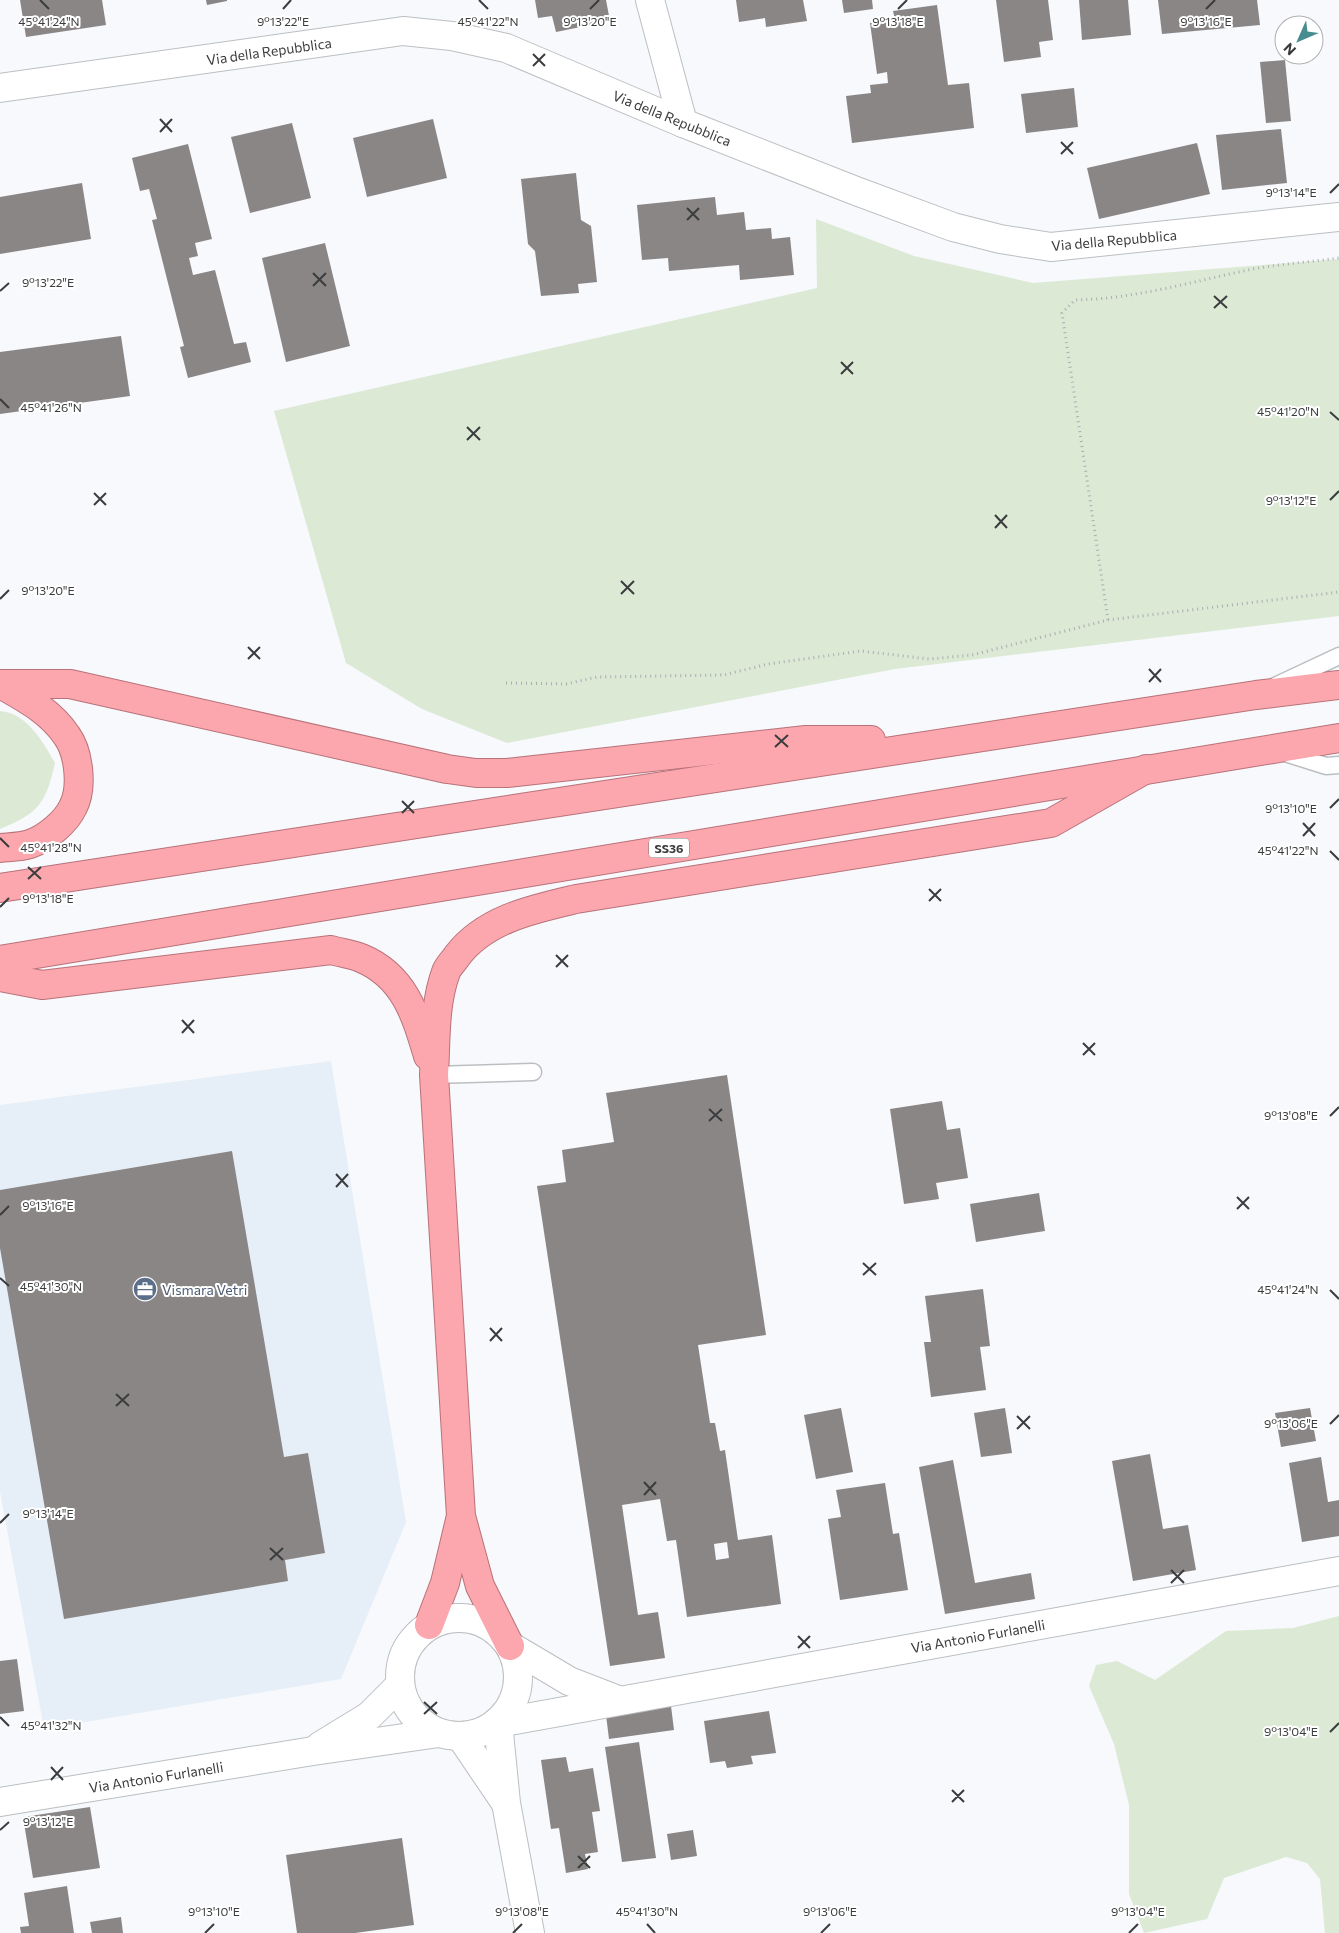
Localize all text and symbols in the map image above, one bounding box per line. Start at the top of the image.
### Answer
text: 45°41'24"N [18,14,80,28]
text: 9°13'22"E [257,14,309,28]
text: 45°41'22"N [458,14,518,28]
text: 9°13'20"E [563,14,617,28]
text: 9°13'18"E [872,14,924,28]
text: 9°13'16"E [1180,14,1232,28]
north arrow [1274,15,1324,65]
street label: Via della Repubblica [205,34,333,68]
text: N [1280,40,1299,59]
street label: Via della Repubblica [610,86,734,150]
text: 9°13'14"E [1265,185,1317,199]
street label: Via della Repubblica [1050,226,1178,254]
text: 9°13'22"E [22,275,74,289]
text: 45°41'26"N [20,400,82,414]
text: 45°41'20"N [1257,404,1319,418]
text: 9°13'12"E [1266,493,1316,507]
text: 9°13'20"E [21,583,75,597]
text: 9°13'10"E [1265,801,1317,815]
road number: SS36 [649,838,689,858]
text: 45°41'28"N [20,840,82,854]
text: 45°41'22"N [1258,843,1318,857]
text: 9°13'18"E [22,891,74,905]
text: 9°13'08"E [1264,1108,1318,1122]
text: 9°13'16"E [22,1198,74,1212]
office icon: Vismara Vetri [132,1276,158,1302]
text: 45°41'30"N [20,1279,82,1293]
place label: Vismara Vetri [162,1281,247,1298]
text: 45°41'24"N [1257,1282,1319,1296]
text: 9°13'06"E [1264,1416,1318,1430]
text: 9°13'14"E [22,1506,74,1520]
street label: Via Antonio Furlanelli [910,1616,1046,1656]
text: 45°41'32"N [20,1718,82,1732]
text: 9°13'04"E [1264,1724,1318,1738]
street label: Via Antonio Furlanelli [88,1758,224,1796]
text: 9°13'12"E [23,1814,73,1828]
text: 9°13'10"E [188,1904,240,1918]
text: 9°13'08"E [495,1904,549,1918]
text: 45°41'30"N [616,1904,678,1918]
text: 9°13'06"E [803,1904,857,1918]
text: 9°13'04"E [1111,1904,1165,1918]

